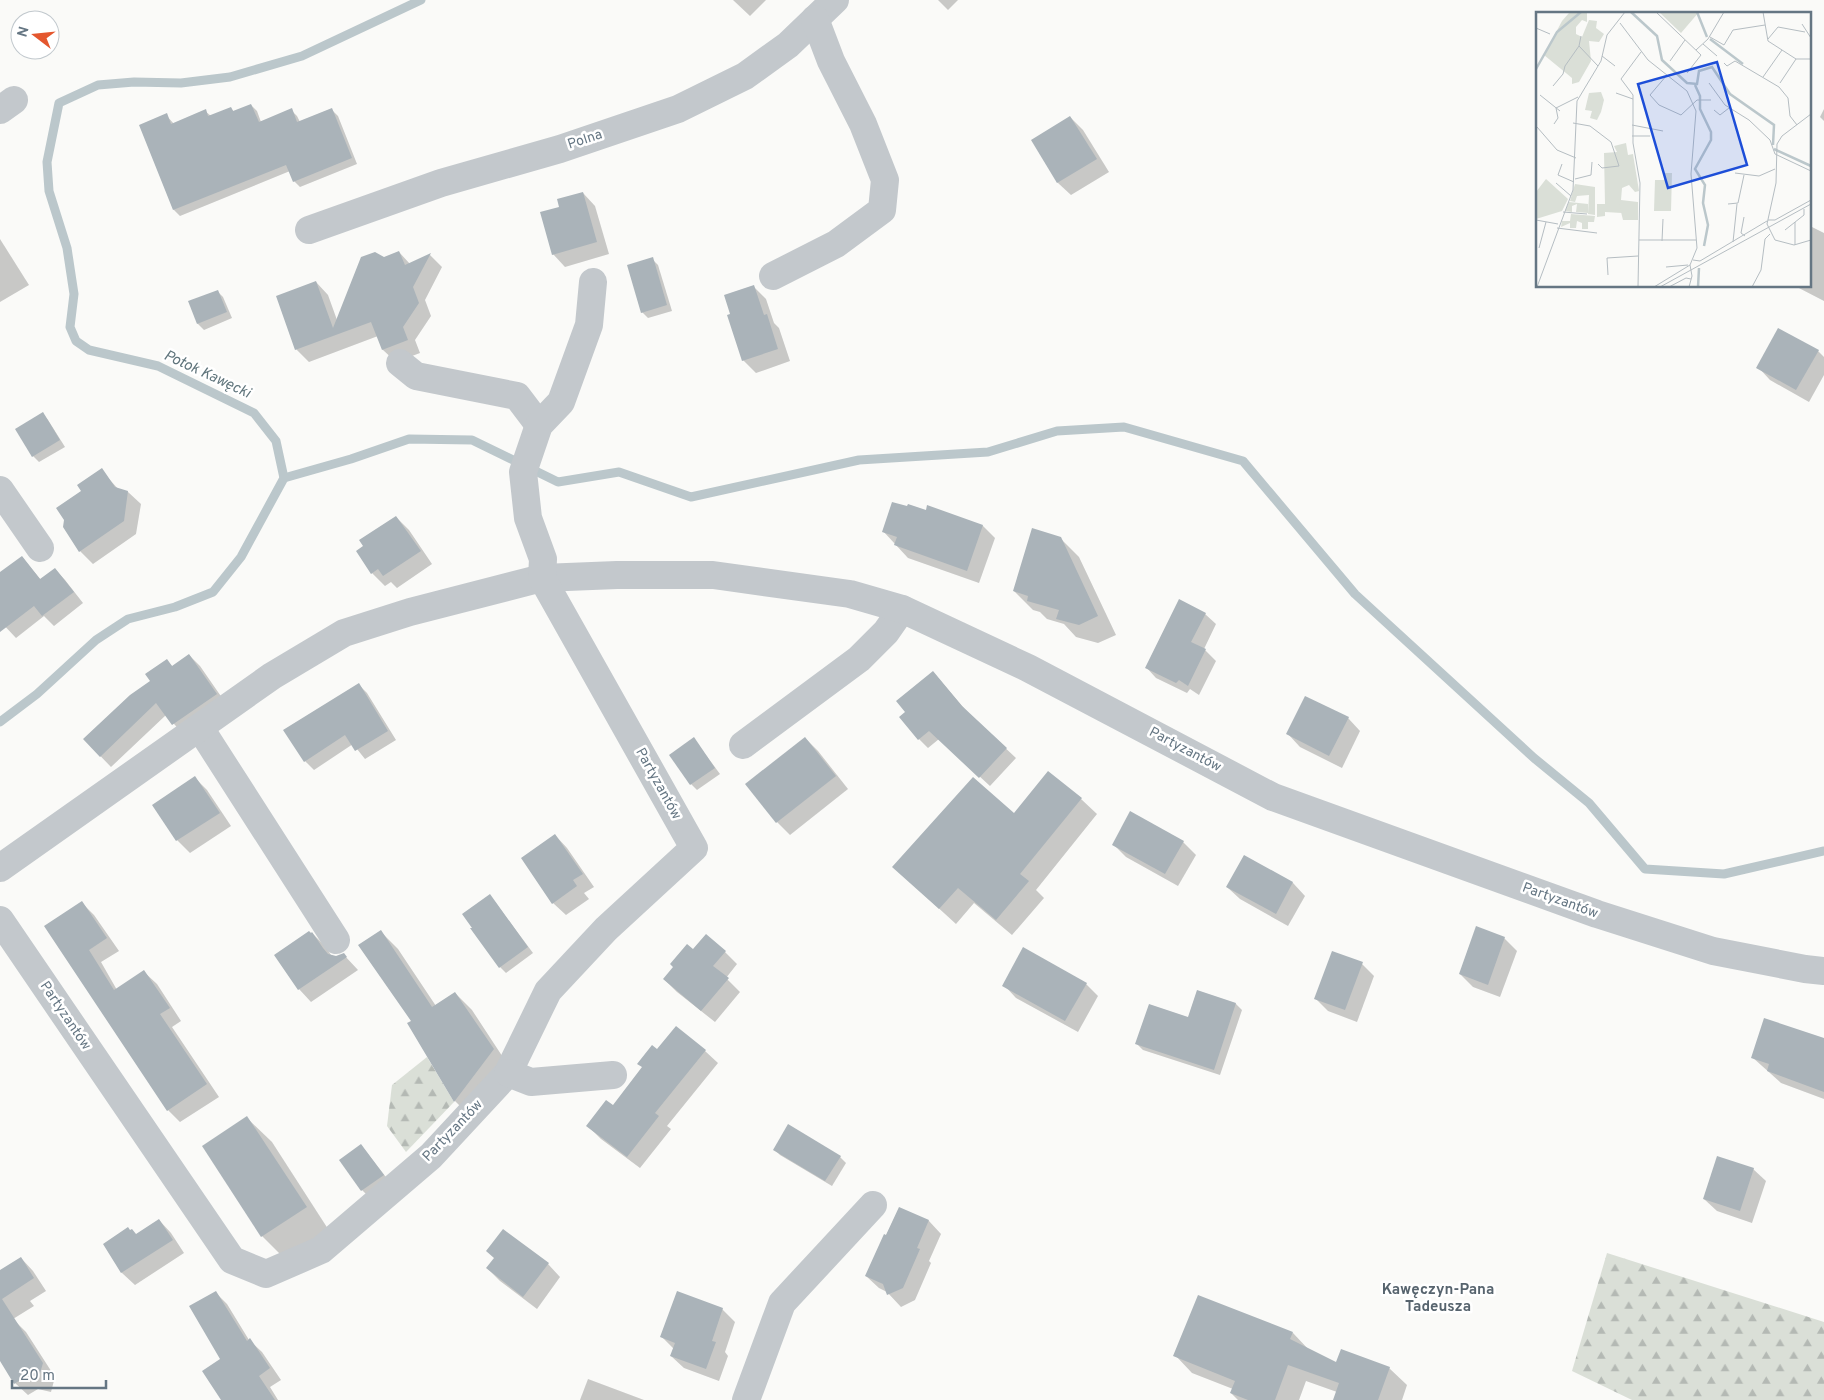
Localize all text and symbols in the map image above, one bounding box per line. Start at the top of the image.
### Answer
north arrow [10,10,60,60]
inset map [1536,12,1812,288]
text: N [14,25,34,39]
street label: Polna [565,126,605,154]
water label: Potok Kawęcki [161,347,255,404]
street label: Partyzantów [1146,724,1224,776]
street label: Partyzantów [631,745,685,823]
street label: Partyzantów [1520,879,1600,923]
street label: Partyzantów [36,978,94,1054]
street label: Partyzantów [419,1097,487,1165]
district label: Kawęczyn-Pana Tadeusza [1382,1281,1494,1317]
scale bar [12,1358,106,1390]
text: 20 m [20,1367,55,1386]

